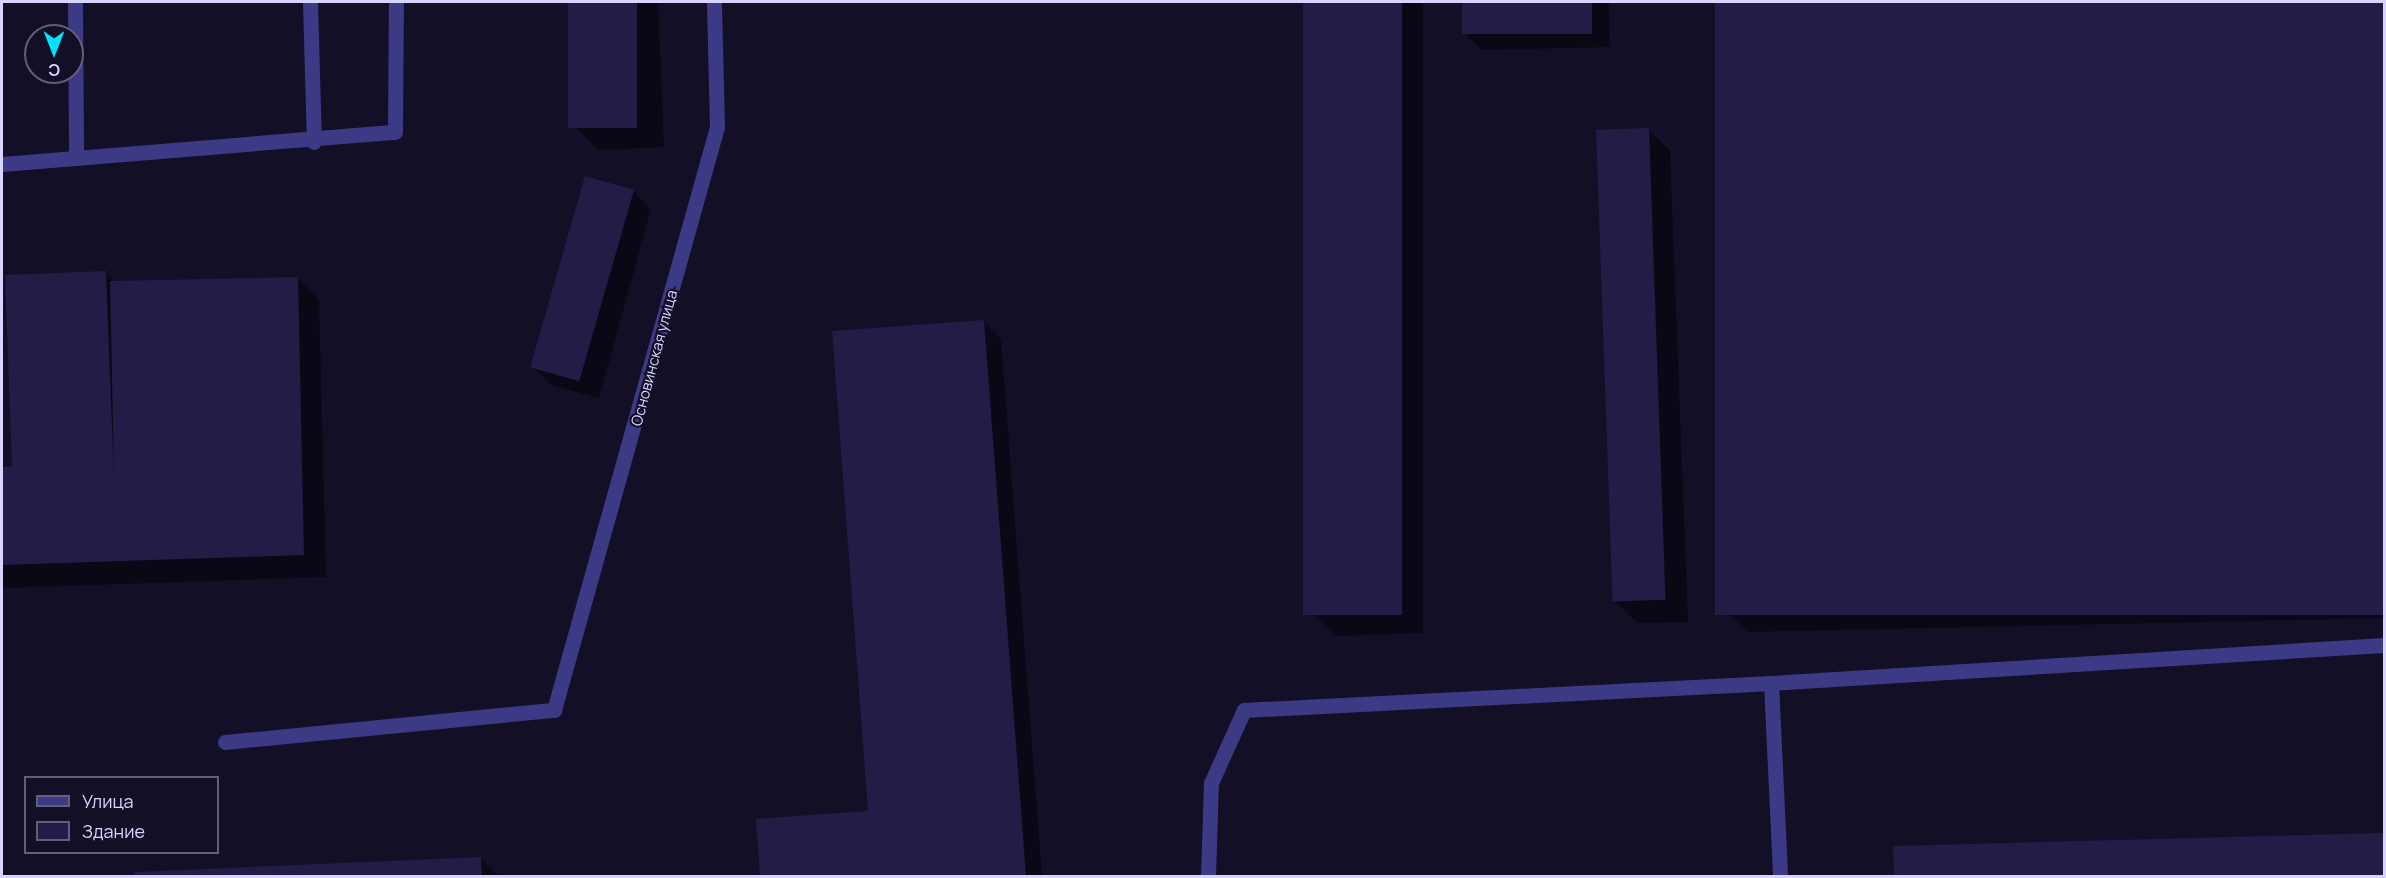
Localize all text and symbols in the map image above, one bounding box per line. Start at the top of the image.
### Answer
north arrow [24,24,84,84]
text: С [48,59,60,81]
street label: Основинская улица [627,288,681,428]
legend [24,776,219,854]
text: Улица [82,789,134,813]
text: Здание [82,819,145,843]

